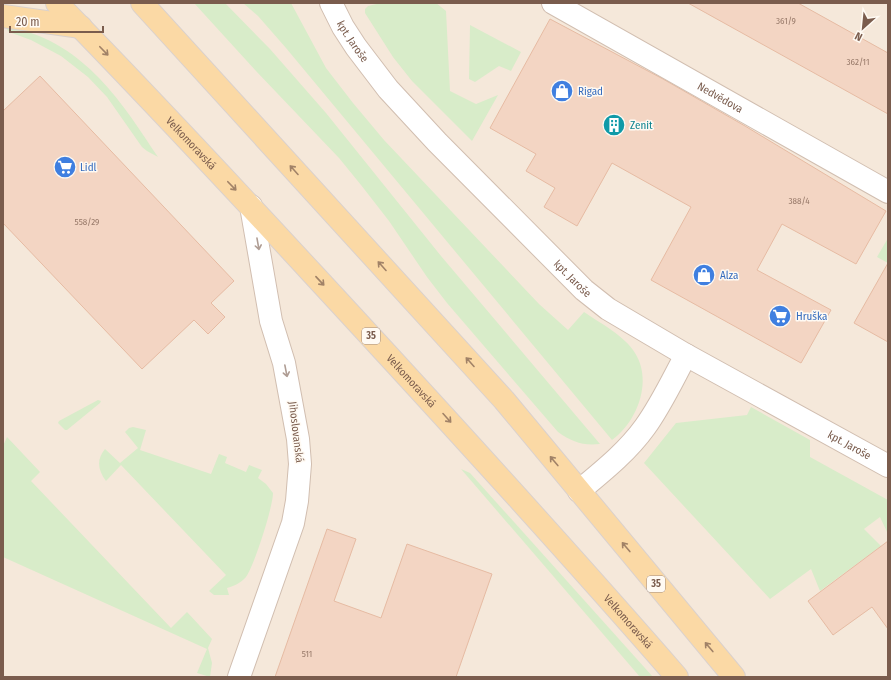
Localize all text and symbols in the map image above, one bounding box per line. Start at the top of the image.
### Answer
scale bar [10,8,103,34]
north arrow [843,8,883,48]
text: 20 m [16,15,40,29]
house number: 361/9 [776,16,796,26]
street label: kpt. Jaroše [334,18,372,64]
text: N [853,29,865,44]
one-way arrow [99,46,109,56]
house number: 362/11 [847,57,869,67]
shop icon: Rigad [549,78,575,104]
street label: Nedvědova [695,79,745,115]
place label: Rigad [578,85,603,98]
building icon: Zenit [601,112,627,138]
street label: Velkomoravská [163,114,219,172]
place label: Zenit [630,119,653,132]
supermarket icon: Lidl [52,154,78,180]
place label: Lidl [80,161,97,174]
one-way arrow [290,165,299,175]
one-way arrow [227,181,237,191]
house number: 388/4 [788,196,810,206]
house number: 558/29 [75,217,99,227]
one-way arrow [254,237,262,250]
street label: kpt. Jaroše [551,257,594,300]
one-way arrow [377,261,387,271]
shop icon: Alza [691,262,717,288]
place label: Alza [720,269,738,282]
one-way arrow [315,276,324,286]
supermarket icon: Hruška [767,303,793,329]
place label: Hruška [796,310,827,323]
road number: 35 [362,328,380,344]
street label: Velkomoravská [384,352,439,410]
one-way arrow [465,357,474,367]
one-way arrow [282,364,290,377]
street label: Jihoslovanská [286,401,306,463]
one-way arrow [442,413,451,423]
street label: kpt. Jaroše [826,428,873,462]
one-way arrow [550,455,559,466]
one-way arrow [621,542,630,552]
road number: 35 [647,576,665,592]
street label: Velkomoravská [601,592,655,651]
one-way arrow [704,642,713,652]
house number: 511 [302,649,312,659]

